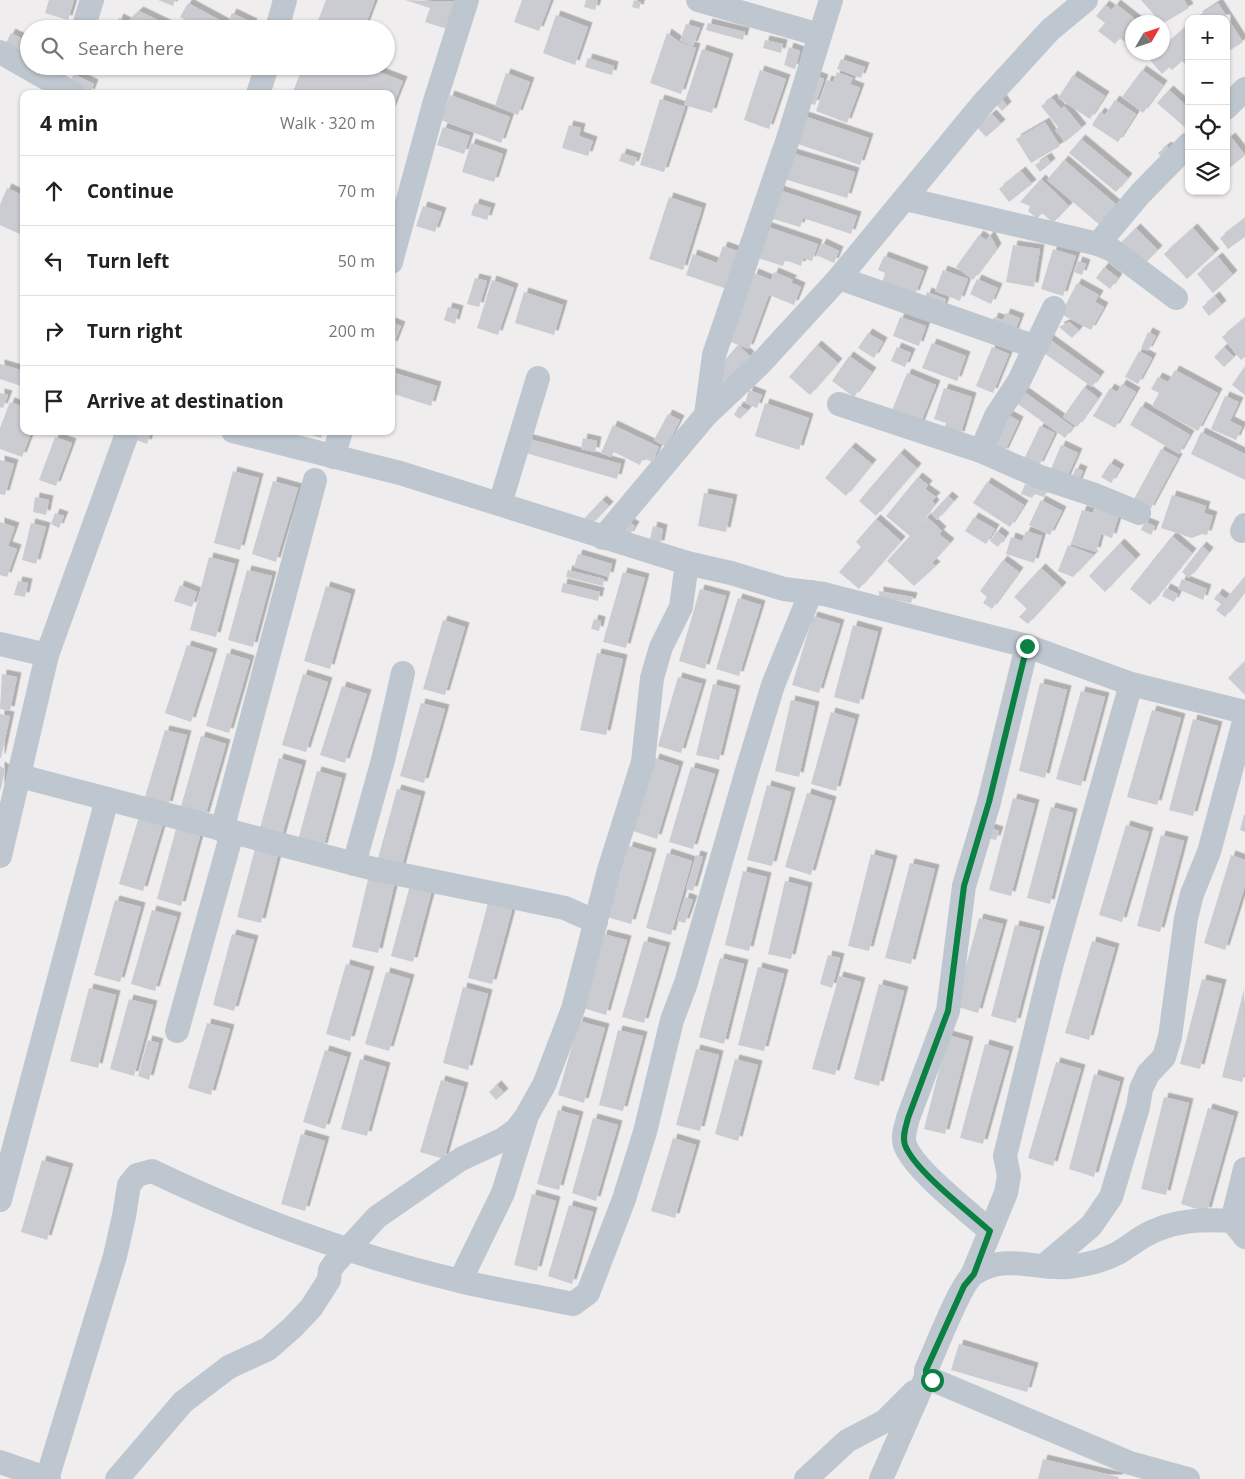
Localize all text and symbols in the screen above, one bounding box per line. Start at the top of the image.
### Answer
north arrow [1125,15,1170,60]
map controls [1185,15,1230,195]
button: + [1185,15,1230,60]
search box [20,20,395,75]
icon: search [38,34,66,62]
text: Search here [78,35,184,61]
button: − [1185,60,1230,105]
button: locate [1185,105,1230,150]
text: 4 min [40,109,98,137]
text: Walk · 320 m [280,112,375,134]
button: layers [1185,150,1230,195]
icon: ahead [40,177,68,205]
text: Continue [87,178,174,204]
text: 70 m [338,180,375,202]
icon: left [40,247,68,275]
text: Turn left [87,248,169,274]
text: 50 m [338,250,375,272]
icon: right [40,317,68,345]
text: Turn right [87,318,182,344]
text: 200 m [329,320,375,342]
icon: arrive [40,387,68,415]
text: Arrive at destination [87,388,284,414]
route end [1016,635,1039,658]
route start [921,1369,944,1392]

